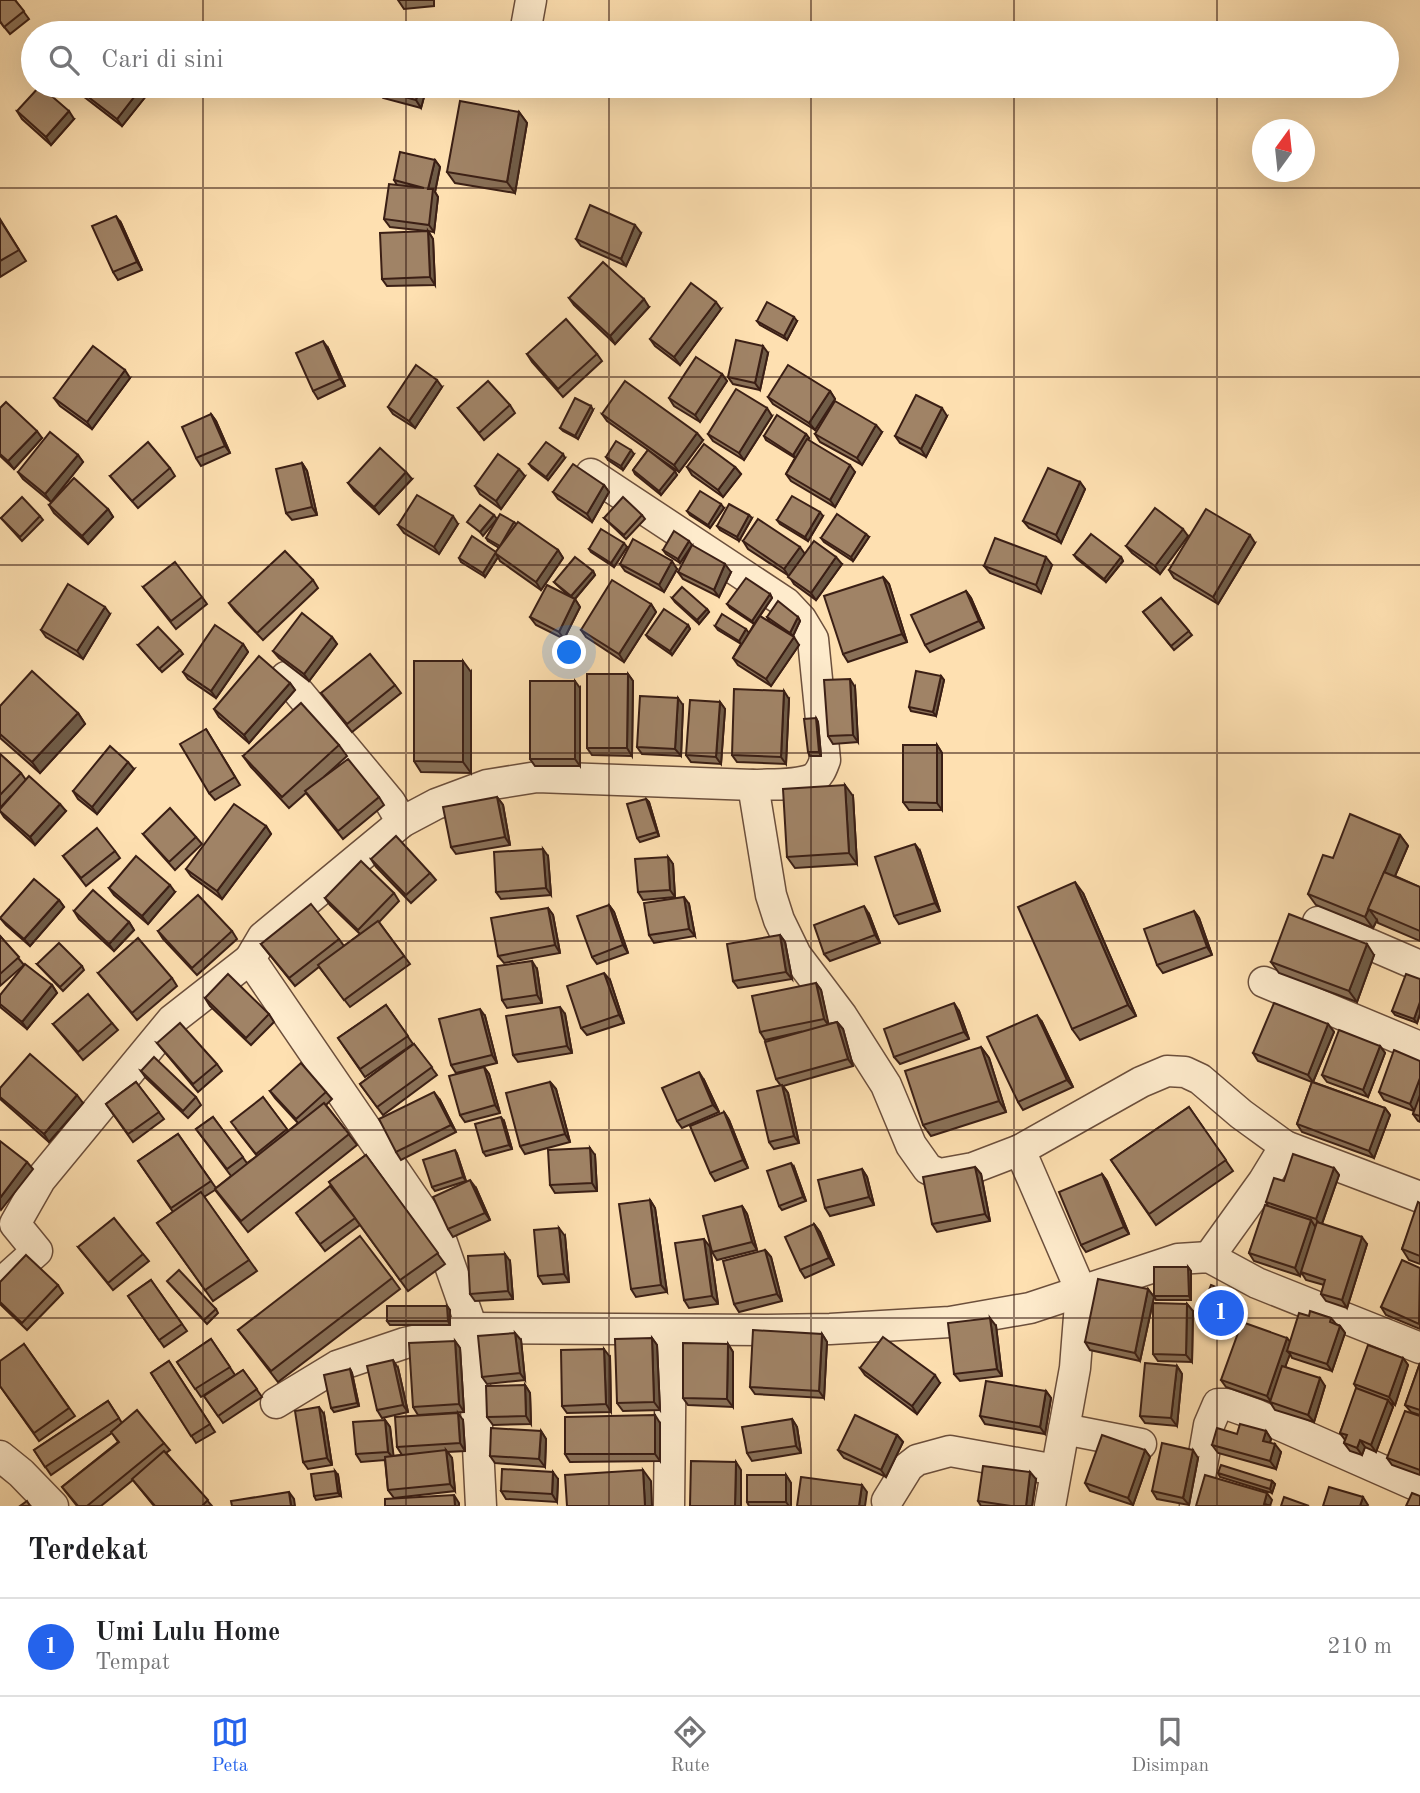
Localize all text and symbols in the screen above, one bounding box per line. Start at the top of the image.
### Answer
search box [21,21,1399,98]
icon: search [45,41,83,79]
text: Cari di sini [101,47,223,73]
north arrow [1252,119,1315,182]
your location [552,635,586,669]
pin: 1 [1198,1287,1244,1339]
text: Terdekat [28,1536,148,1566]
text: Umi Lulu Home [95,1620,280,1646]
text: 1 [44,1635,58,1658]
text: 210 m [1327,1635,1392,1658]
text: Tempat [95,1651,170,1674]
tab: Peta [211,1713,249,1778]
tab: Rute [670,1713,710,1778]
tab: Disimpan [1131,1713,1209,1778]

